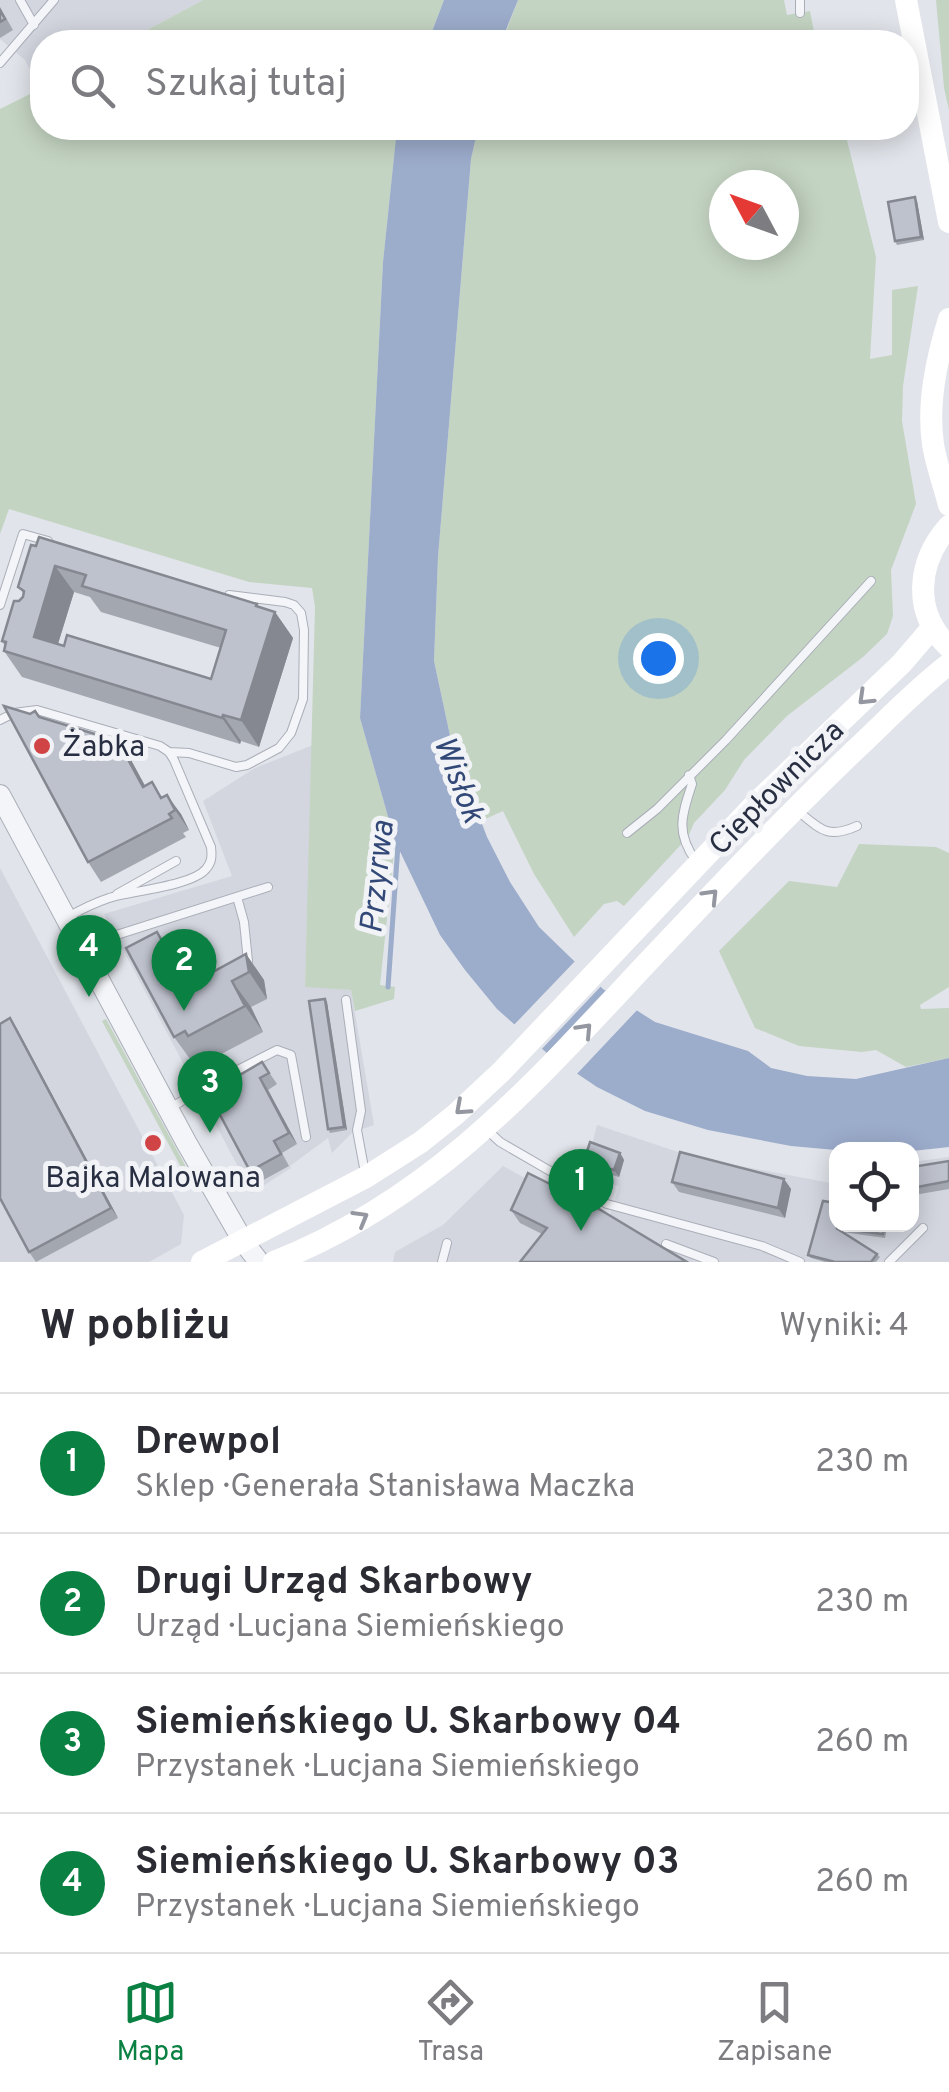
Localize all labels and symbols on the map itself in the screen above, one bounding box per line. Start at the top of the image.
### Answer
north arrow [709,170,799,260]
your location [633,633,684,684]
one-way arrow [859,687,877,705]
street label: Ciepłownicza [702,713,853,864]
place label: Żabka [62,728,145,767]
water label: Wisłok [423,731,492,830]
marker: Żabka [31,735,53,757]
water label: Przyrwa [353,818,405,936]
one-way arrow [699,890,717,908]
pin: 4 [56,914,122,997]
pin: 2 [152,928,216,1011]
one-way arrow [573,1023,591,1042]
pin: 3 [178,1050,242,1133]
one-way arrow [455,1096,474,1114]
marker: Bajka Malowana [142,1132,164,1154]
pin: 1 [548,1148,614,1231]
place label: Bajka Malowana [45,1161,261,1198]
one-way arrow [350,1211,368,1230]

